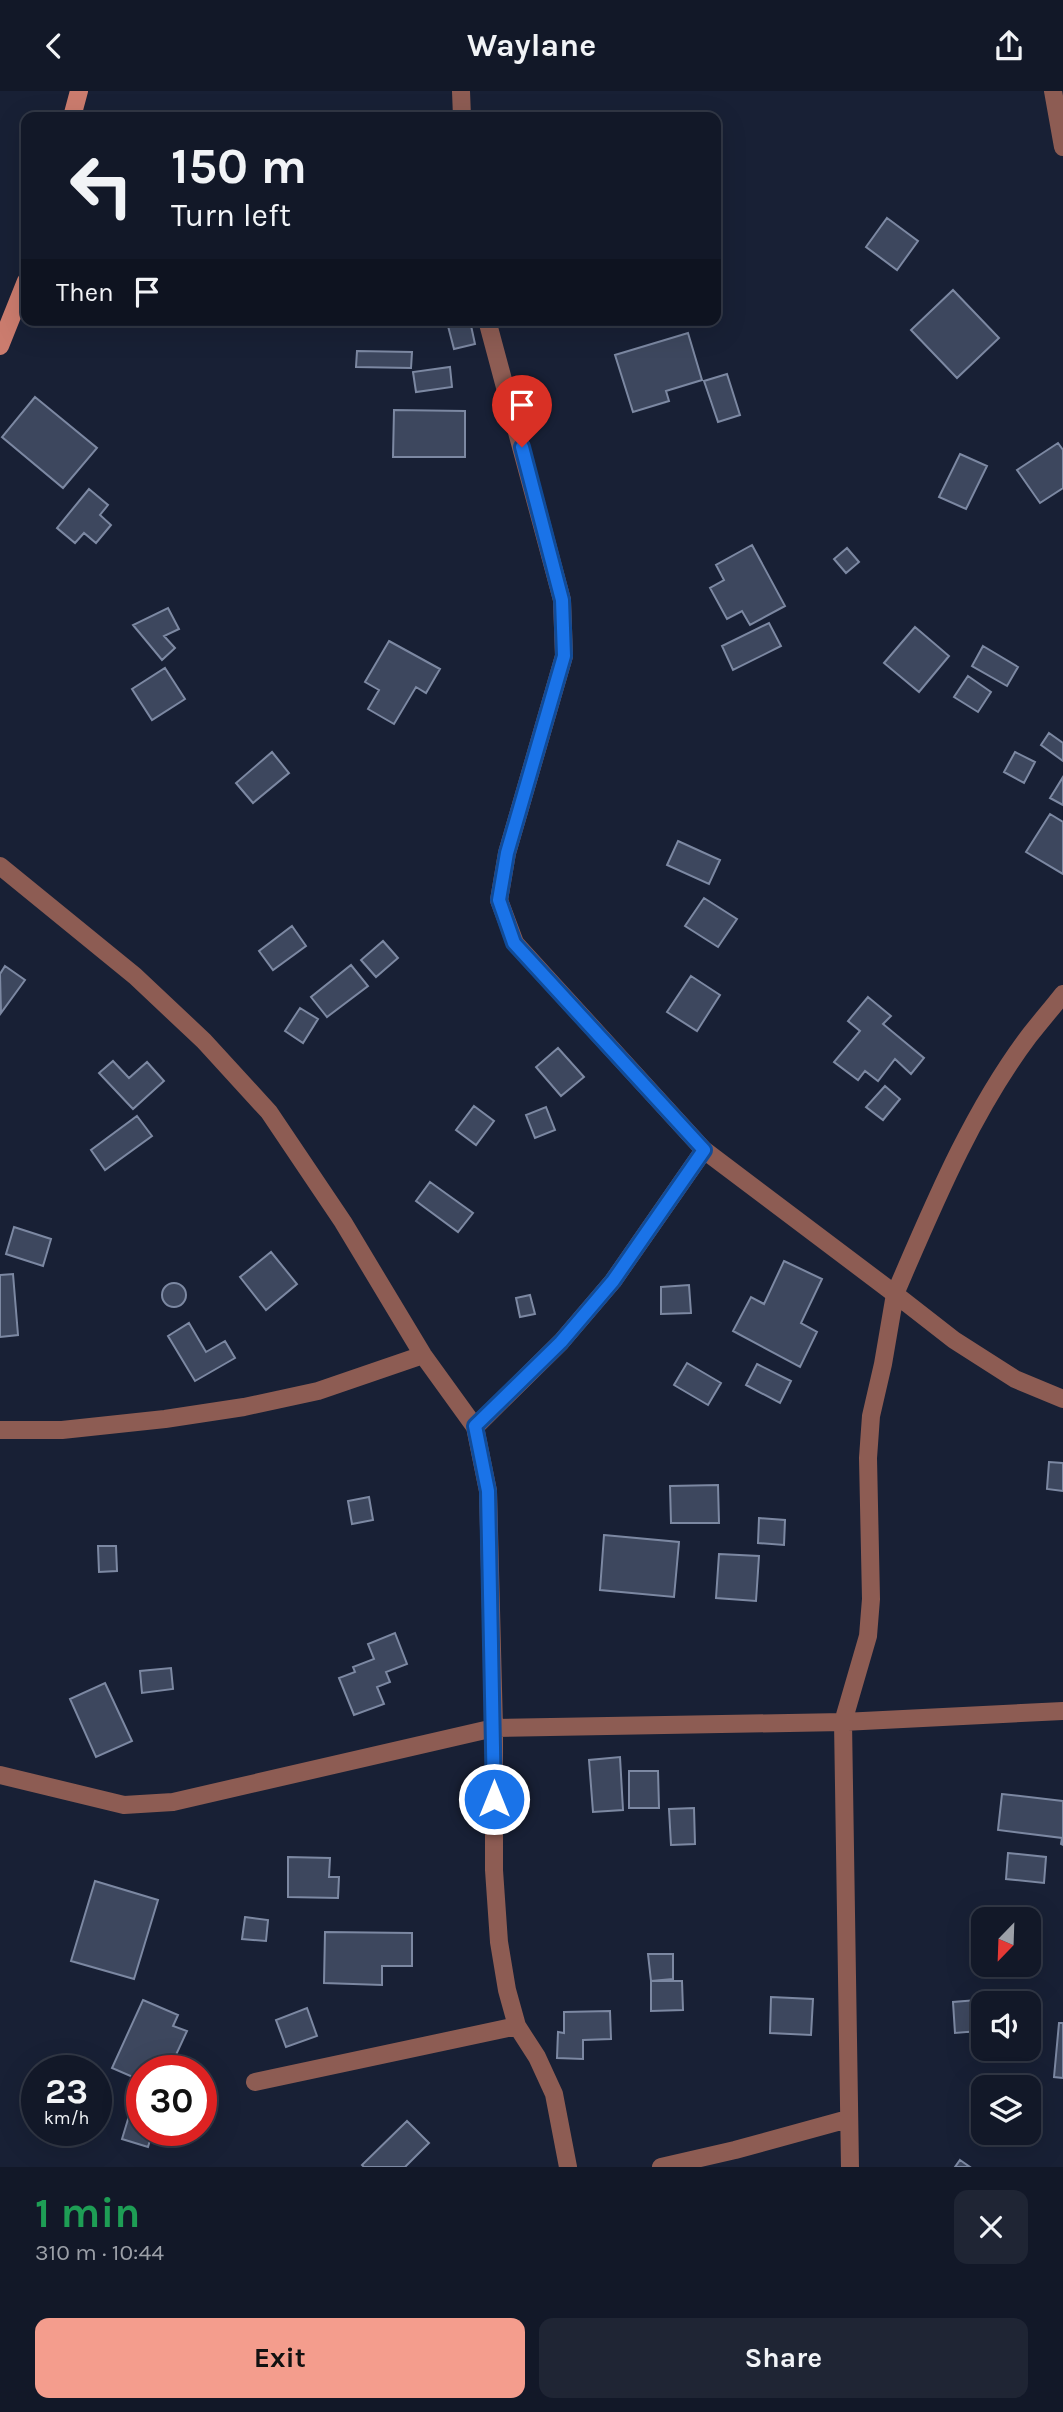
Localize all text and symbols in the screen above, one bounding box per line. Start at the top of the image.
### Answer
icon: back [35,27,73,65]
text: Waylane [467,27,596,64]
icon: share [990,27,1028,65]
text: 150 m [171,138,307,195]
icon: left [56,140,147,231]
text: Turn left [171,197,291,234]
icon: arrive [128,273,166,311]
text: Then [56,277,114,308]
pin [492,375,552,447]
icon: arrive [503,386,541,424]
position arrow [457,1762,531,1836]
north arrow [971,1907,1041,1977]
map controls [971,1907,1041,2145]
button: sound [971,1991,1041,2061]
speed limit sign: 30 [126,2055,217,2146]
text: 23 [45,2071,88,2112]
button: layers [971,2075,1041,2145]
text: km/h [44,2107,89,2129]
text: 1 min [35,2188,140,2238]
button: close [954,2190,1028,2264]
text: 310 m · 10:44 [35,2239,164,2266]
button: Exit [35,2318,525,2398]
button: Share [539,2318,1028,2398]

